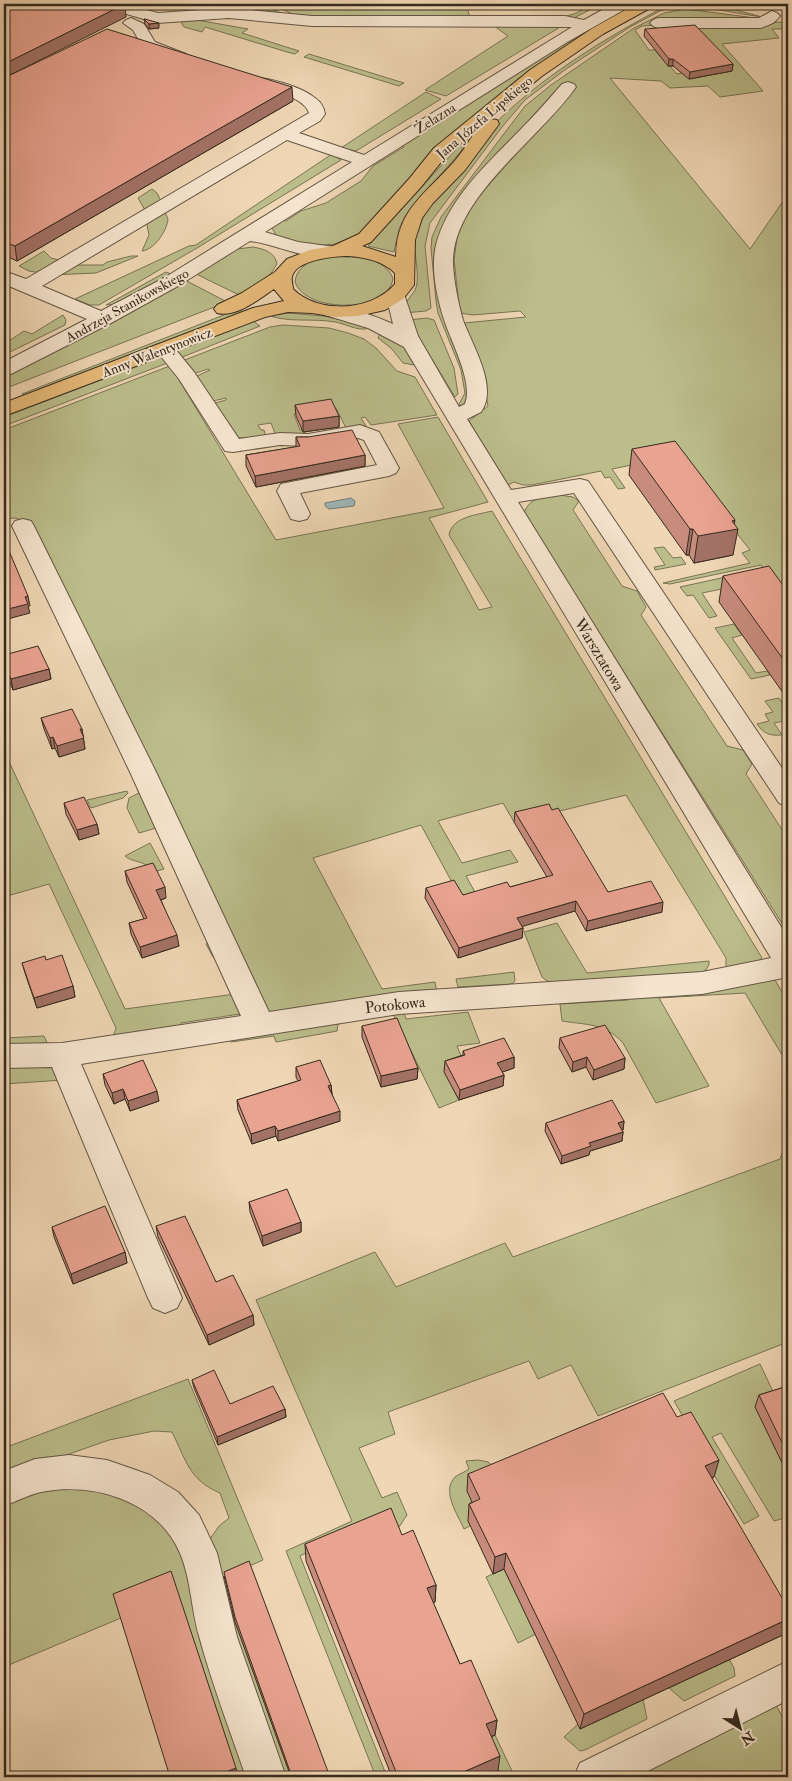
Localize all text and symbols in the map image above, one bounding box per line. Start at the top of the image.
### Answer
street label: Jana Józefa Lipskiego [432,72,537,164]
street label: Żelazna [411,99,459,138]
street label: Andrzeja Stanikowskiego [62,264,192,347]
street label: Anny Walentynowicz [99,324,215,383]
street label: Warsztatowa [569,614,629,695]
street label: Potokowa [364,992,427,1018]
north arrow [714,1704,764,1754]
text: N [737,1727,758,1749]

